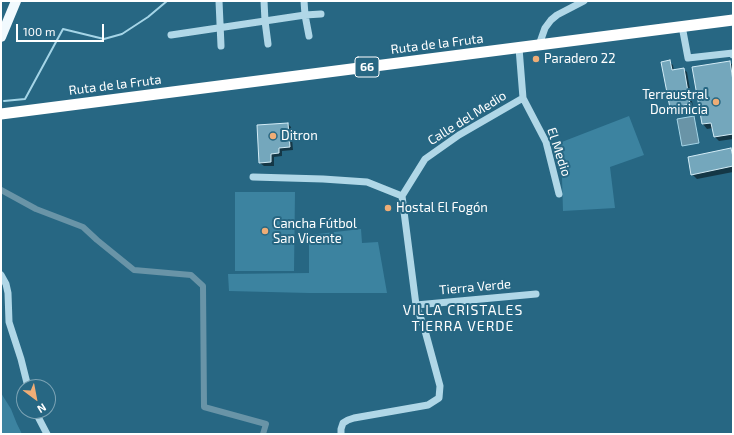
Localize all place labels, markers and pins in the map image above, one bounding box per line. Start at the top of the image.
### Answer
place label: Paradero 22 [544,51,615,67]
marker: Paradero 22 [531,54,541,64]
place label: Terraustral Dominicia [642,87,708,118]
marker: Terraustral Dominicia [711,97,721,107]
place label: Ditron [281,128,318,144]
marker: Ditron [268,131,278,141]
place label: Hostal El Fogón [396,200,488,216]
marker: Hostal El Fogón [383,203,393,213]
place label: Cancha Fútbol San Vicente [273,216,357,247]
marker: Cancha Fútbol San Vicente [260,226,270,236]

